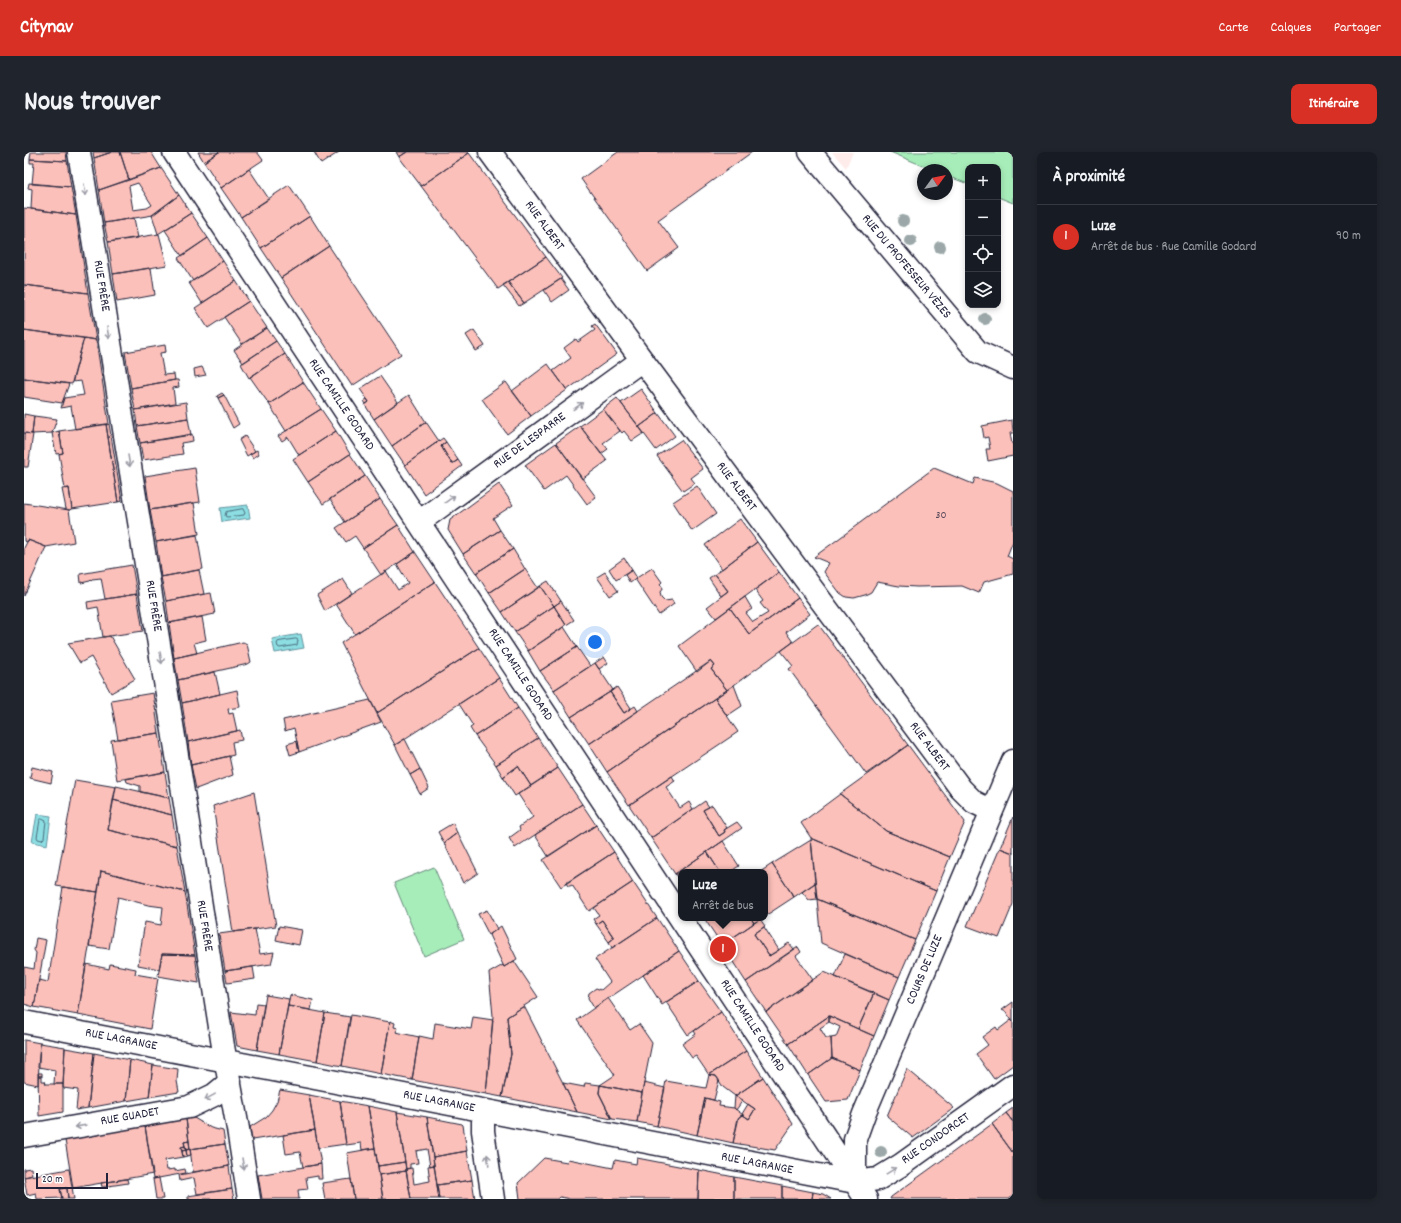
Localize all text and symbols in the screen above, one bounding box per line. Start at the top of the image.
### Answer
text: Citynav [20,15,73,42]
text: Carte [1219,18,1249,38]
text: Calques [1271,18,1312,38]
text: Partager [1334,18,1381,38]
text: Nous trouver [24,84,160,124]
button: Itinéraire [1291,84,1377,124]
north arrow [917,164,953,200]
map controls [965,164,1001,308]
button: + [965,164,1001,200]
text: À proximité [1053,166,1125,190]
one-way arrow [81,184,89,197]
street label: RUE ALBERT [519,197,569,255]
button: − [965,200,1001,236]
street label: RUE DU PROFESSEUR VÈZES [857,211,956,324]
text: Luze [1091,216,1116,238]
text: 1 [1065,227,1067,246]
text: 90 m [1336,227,1361,246]
button: locate [965,236,1001,272]
text: Arrêt de bus · Rue Camille Godard [1091,238,1256,257]
street label: RUE FRÈRE [88,259,114,313]
button: layers [965,272,1001,308]
one-way arrow [104,326,112,339]
street label: RUE CAMILLE GODARD [303,355,379,455]
one-way arrow [573,402,584,410]
street label: RUE DE LESPARRE [490,408,570,474]
one-way arrow [125,454,133,467]
street label: RUE ALBERT [711,458,761,516]
one-way arrow [445,495,456,503]
house number: 30 [936,508,946,524]
street label: RUE FRÈRE [140,579,166,633]
street label: RUE CAMILLE GODARD [483,625,557,725]
your location [585,632,605,652]
one-way arrow [157,651,165,664]
street label: RUE ALBERT [904,718,954,776]
popup [678,869,768,921]
text: Luze [692,875,717,897]
text: Arrêt de bus [692,897,754,916]
street label: RUE FRÈRE [191,899,217,953]
street label: COURS DE LUZE [902,932,948,1008]
pin: 1 [710,934,736,964]
street label: RUE CAMILLE GODARD [715,976,789,1076]
street label: RUE LAGRANGE [83,1024,159,1056]
street label: RUE LAGRANGE [401,1086,477,1118]
one-way arrow [204,1093,216,1101]
street label: RUE GUADET [99,1103,161,1131]
street label: RUE CONDORCET [898,1108,974,1170]
one-way arrow [75,1122,88,1130]
street label: RUE LAGRANGE [719,1148,795,1180]
one-way arrow [483,1154,491,1167]
one-way arrow [240,1157,248,1170]
one-way arrow [885,1166,897,1174]
scale bar [36,1171,108,1190]
text: 20 m [42,1172,63,1188]

